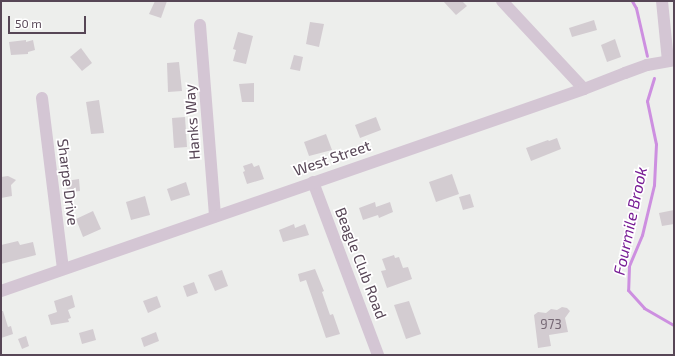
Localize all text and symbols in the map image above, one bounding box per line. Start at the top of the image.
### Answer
scale bar [10,8,88,34]
text: 50 m [15,16,42,30]
street label: Hanks Way [180,84,204,160]
street label: West Street [291,136,373,180]
street label: Sharpe Drive [54,138,82,226]
water label: Fourmile Brook [609,165,651,277]
street label: Beagle Club Road [331,205,391,321]
house number: 973 [540,316,562,332]

